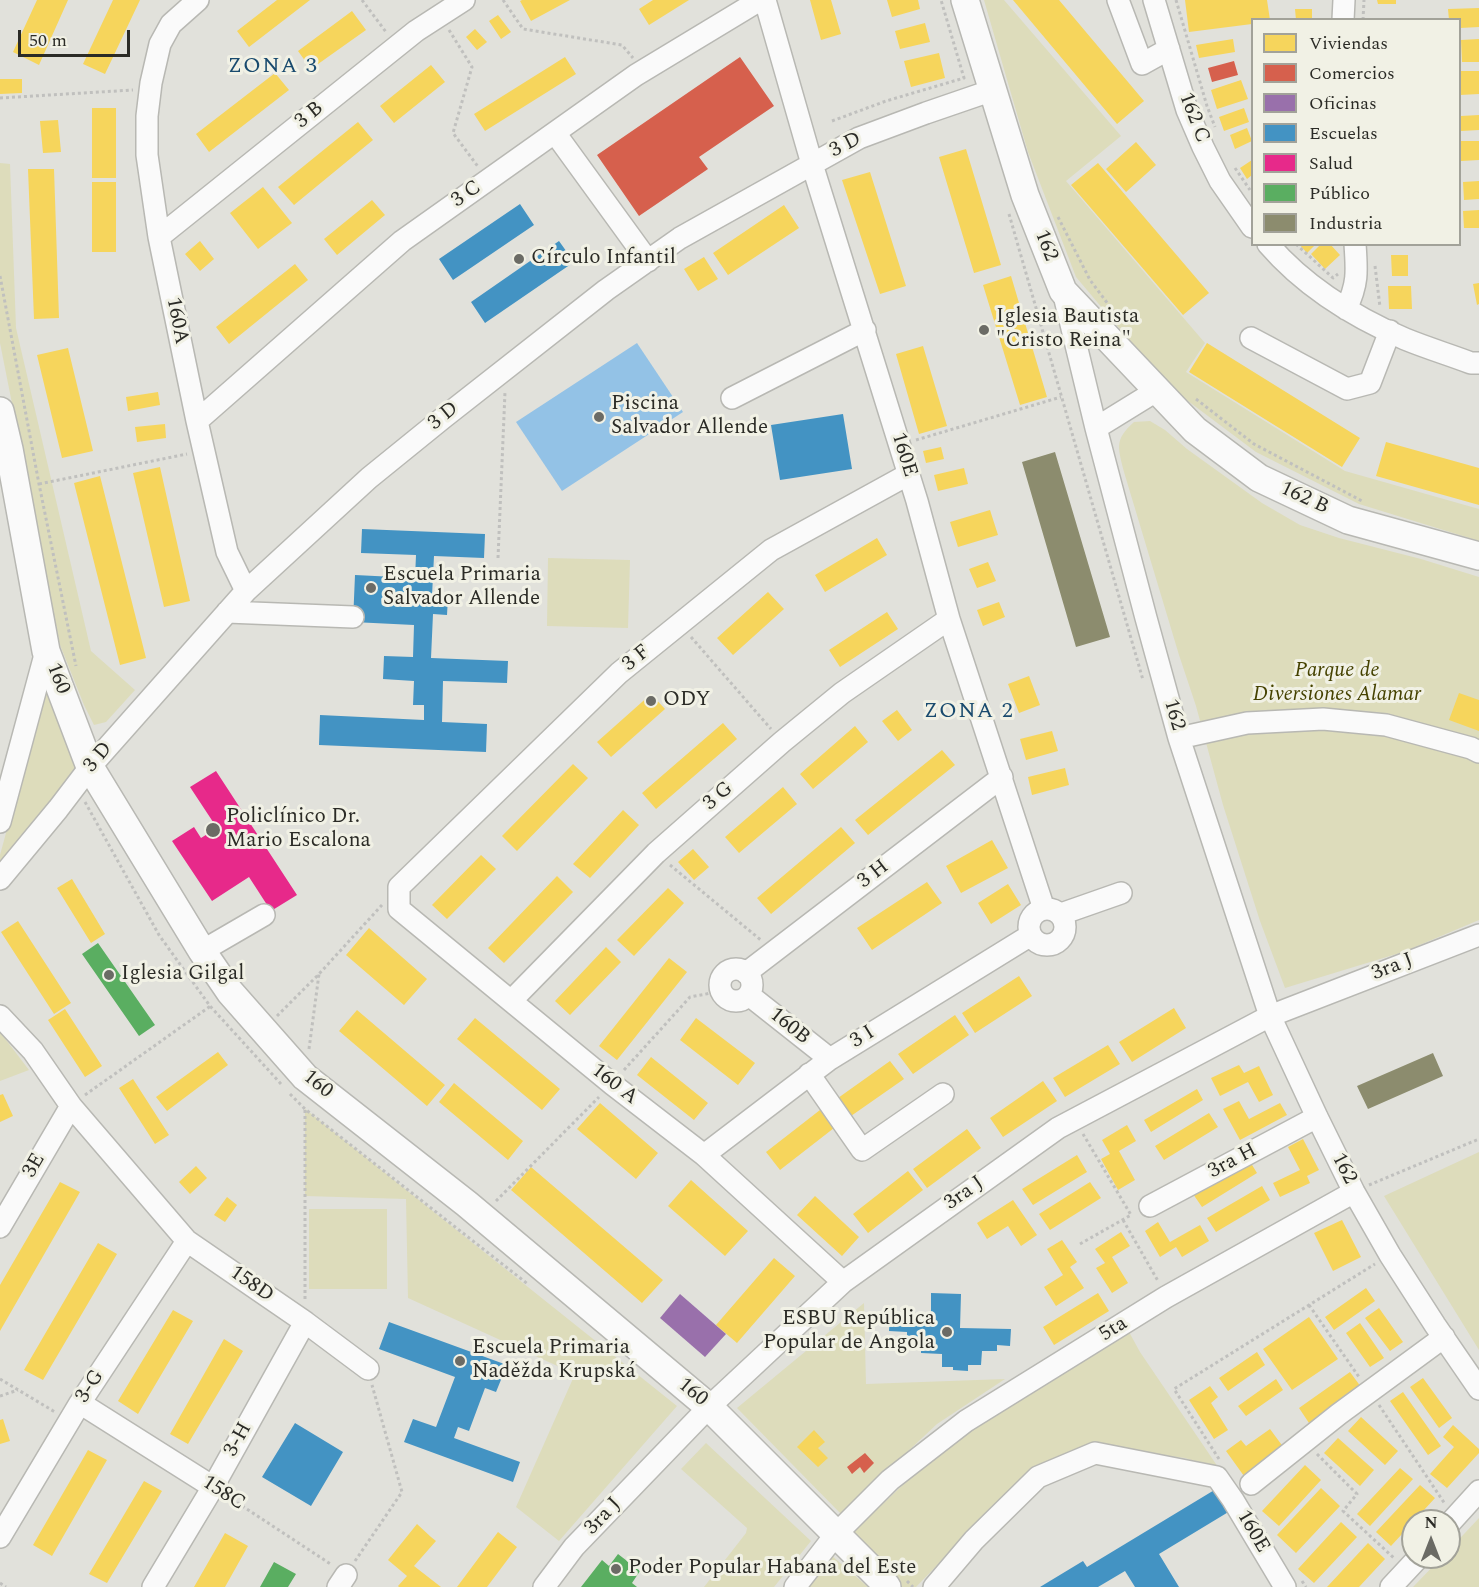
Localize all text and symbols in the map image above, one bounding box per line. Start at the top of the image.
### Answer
scale bar [21,18,134,56]
legend [1251,18,1461,246]
text: 50 m [29,27,67,54]
text: Viviendas [1309,30,1388,57]
district label: ZONA 3 [228,55,318,81]
text: Comercios [1309,60,1395,87]
street label: 162 C [1172,89,1214,147]
text: Oficinas [1309,90,1377,117]
street label: 3 B [291,97,329,135]
text: Escuelas [1309,120,1378,147]
street label: 3 D [826,128,866,164]
text: Salud [1309,150,1353,177]
street label: 3 C [447,176,487,214]
text: Público [1309,180,1370,207]
text: Industria [1309,210,1382,237]
street label: 162 [1028,227,1062,265]
place label: Círculo Infantil [531,246,676,272]
marker: Círculo Infantil [512,252,526,266]
street label: 160A [159,295,193,347]
place label: Iglesia Bautista "Cristo Reina" [996,305,1139,355]
marker: Iglesia Bautista "Cristo Reina" [977,323,991,337]
place label: Piscina Salvador Allende [611,392,768,442]
street label: 3 D [424,397,464,437]
marker: Piscina Salvador Allende [592,410,606,424]
street label: 160E [884,430,922,480]
street label: 162 B [1276,477,1332,521]
place label: Escuela Primaria Salvador Allende [383,563,541,613]
marker: Escuela Primaria Salvador Allende [364,581,378,595]
street label: 3 F [618,640,656,678]
park label: Parque de Diversiones Alamar [1253,659,1421,709]
street label: 160 [40,660,74,698]
place label: ODY [663,688,710,714]
marker: ODY [644,694,658,708]
street label: 162 [1157,696,1189,734]
district label: ZONA 2 [924,700,1014,726]
street label: 3 D [79,738,119,778]
street label: 3 G [699,777,739,817]
place label: Policlínico Dr. Mario Escalona [226,805,371,855]
marker: Policlínico Dr. Mario Escalona [204,821,222,839]
street label: 3 H [853,855,895,895]
street label: 3ra J [1369,949,1417,987]
place label: Iglesia Gilgal [121,962,244,988]
marker: Iglesia Gilgal [102,968,116,982]
street label: 160B [763,1003,815,1051]
street label: 3 I [846,1021,880,1055]
street label: 160 A [586,1059,642,1111]
street label: 160 [297,1065,337,1105]
street label: 3ra H [1204,1139,1262,1185]
street label: 3E [18,1149,52,1183]
street label: 162 [1325,1149,1361,1189]
street label: 3ra J [940,1171,990,1217]
street label: 158D [224,1261,278,1309]
place label: ESBU República Popular de Angola [763,1307,935,1357]
street label: 5ta [1095,1312,1133,1348]
marker: ESBU República Popular de Angola [940,1325,954,1339]
place label: Escuela Primaria Naděžda Krupská [472,1336,636,1386]
marker: Escuela Primaria Naděžda Krupská [453,1354,467,1368]
street label: 3-G [71,1366,111,1408]
street label: 160 [672,1373,712,1413]
street label: 3-H [219,1418,259,1462]
street label: 158C [197,1471,249,1517]
street label: 3ra J [580,1493,628,1541]
street label: 160E [1230,1506,1274,1558]
north arrow [1401,1509,1461,1569]
text: N [1424,1511,1438,1535]
place label: Poder Popular Habana del Este [628,1556,916,1582]
marker: Poder Popular Habana del Este [609,1562,623,1576]

